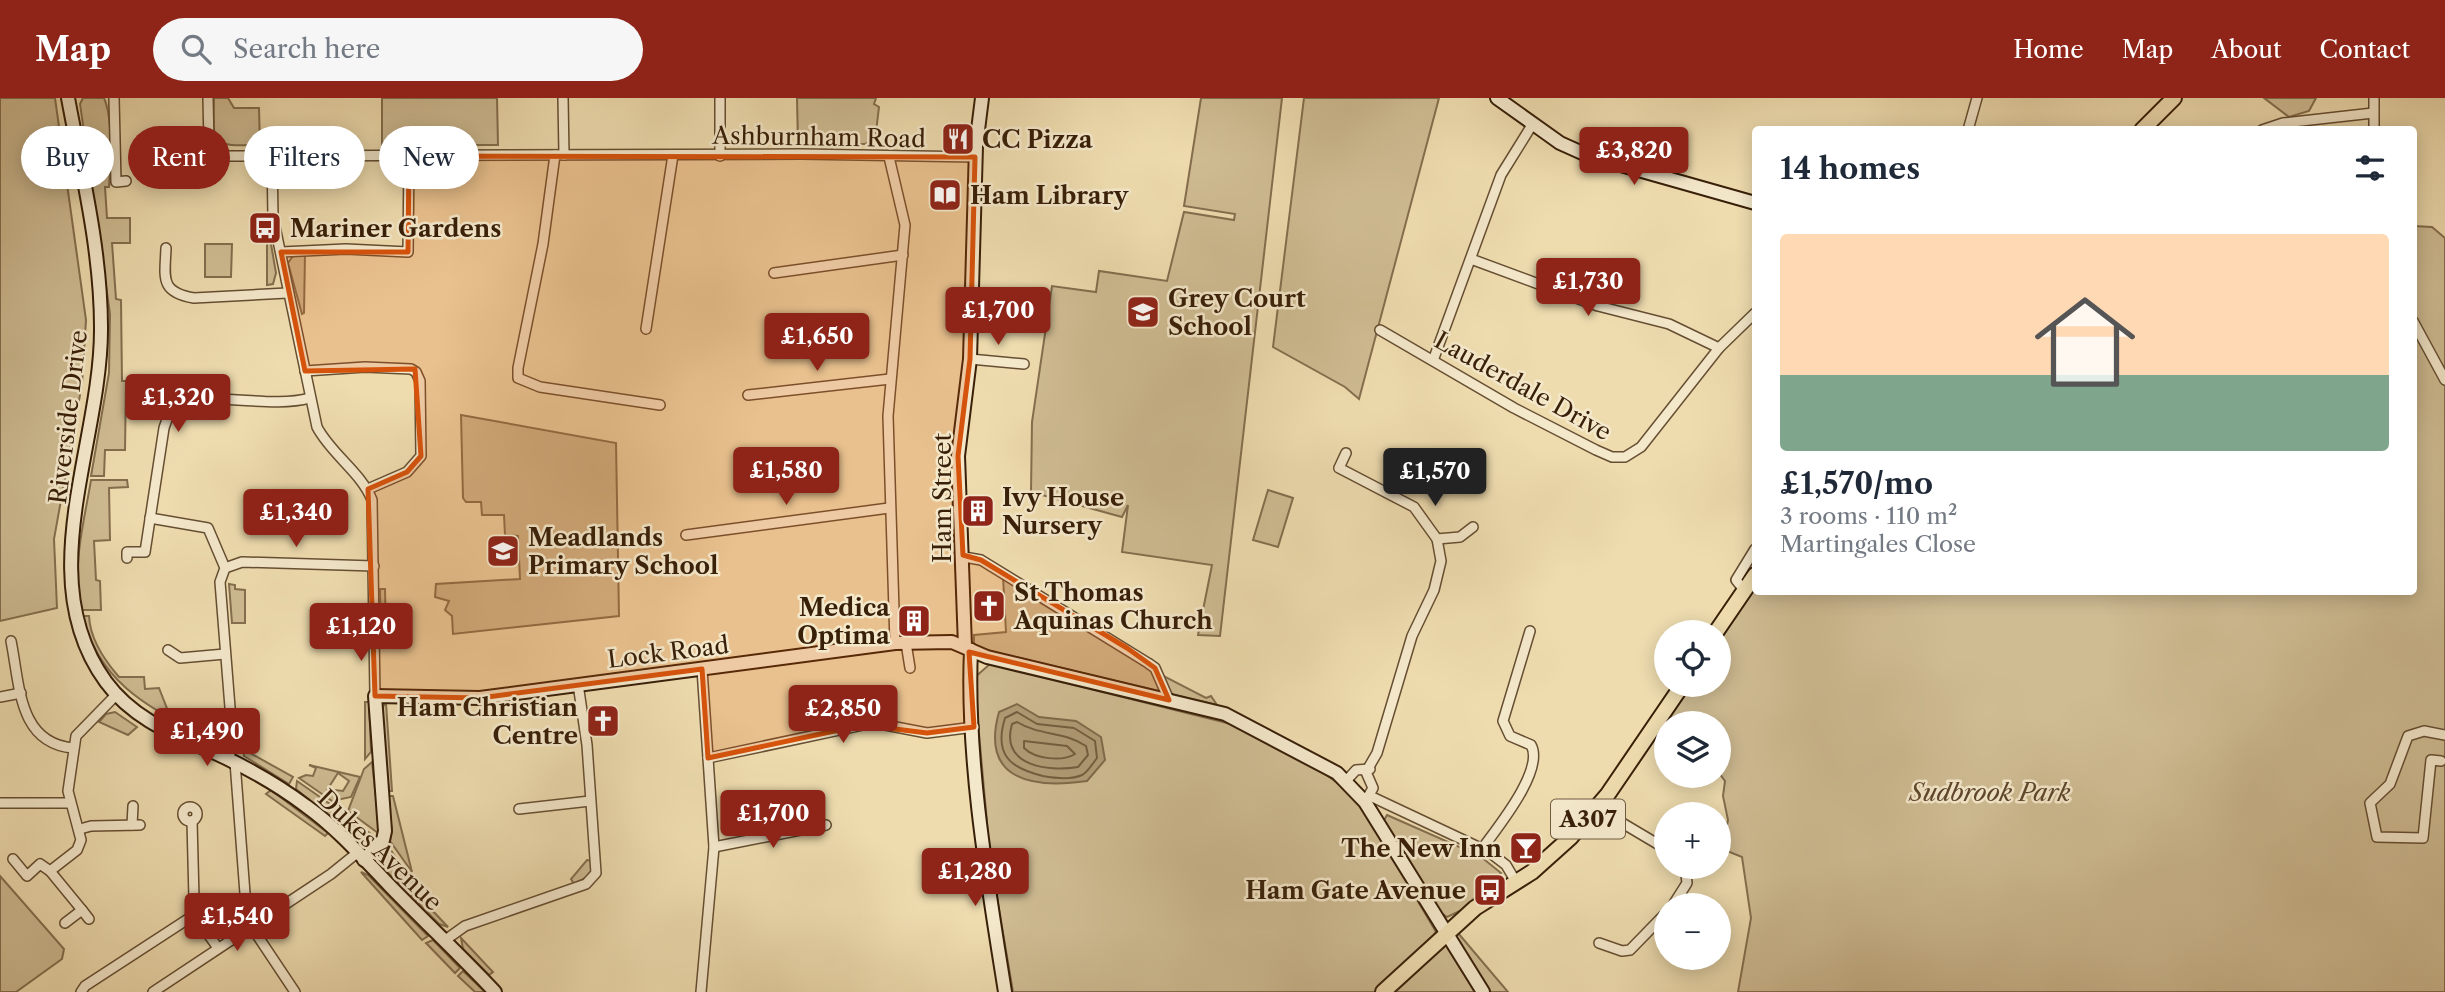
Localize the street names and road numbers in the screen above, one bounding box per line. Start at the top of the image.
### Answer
street label: Ashburnham Road [711,121,926,153]
street label: Lauderdale Drive [1430,325,1616,447]
street label: Riverside Drive [43,328,93,506]
street label: Ham Street [928,433,957,563]
street label: Lock Road [606,630,731,674]
street label: Dukes Avenue [312,783,448,917]
road number: A307 [1551,800,1625,838]

